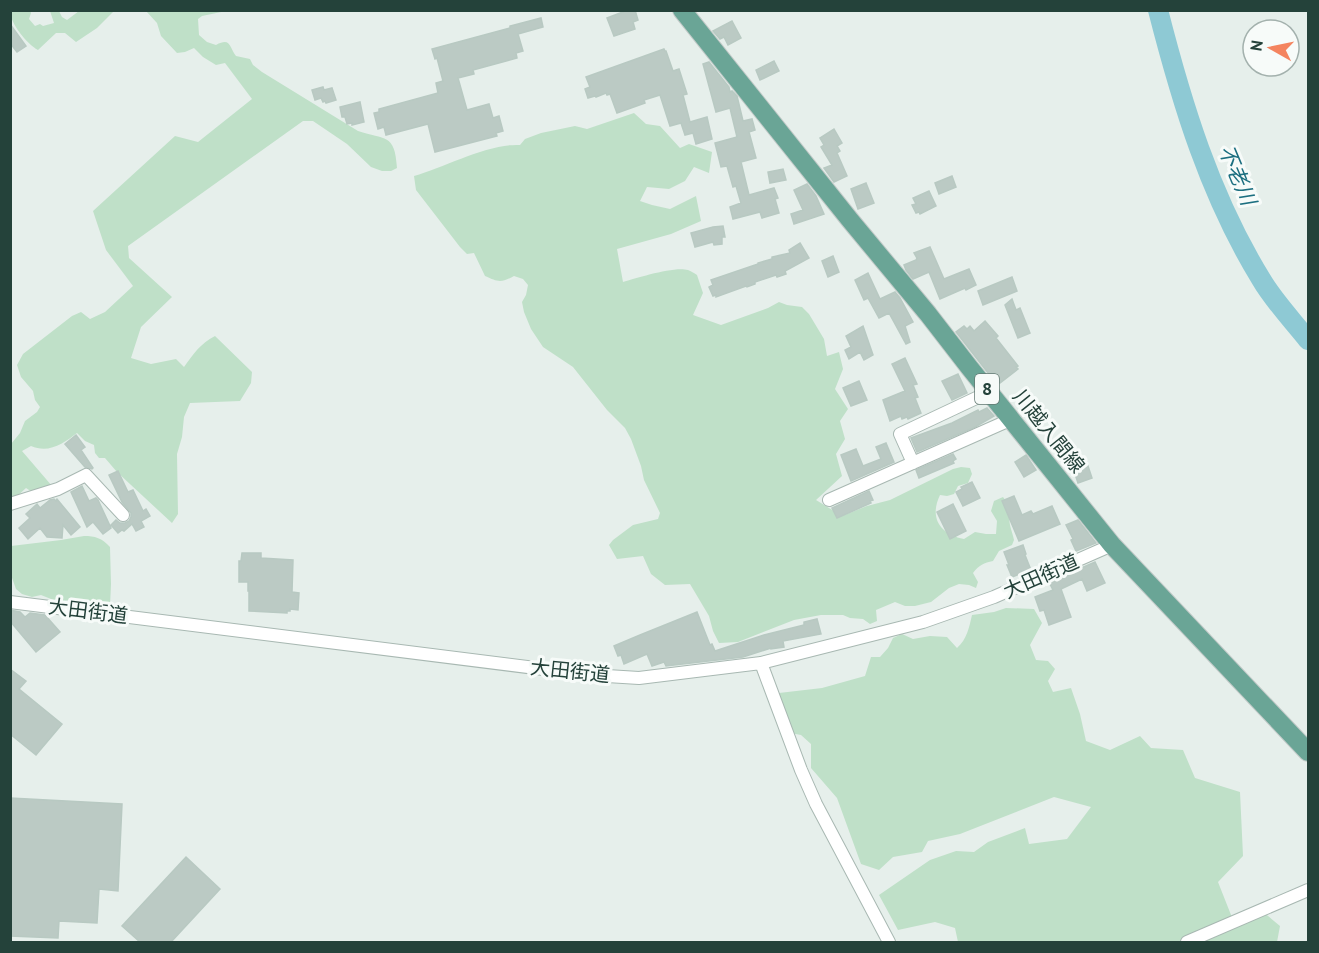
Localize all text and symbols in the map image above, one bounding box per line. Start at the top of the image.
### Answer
north arrow [1241,18,1301,78]
text: N [1245,39,1267,52]
water label: 不老川 [1213,141,1263,211]
road number: 8 [975,374,999,404]
street label: 川越入間線 [1007,384,1091,478]
street label: 大田街道 [999,548,1083,604]
street label: 大田街道 [47,593,129,629]
street label: 大田街道 [529,654,611,688]

